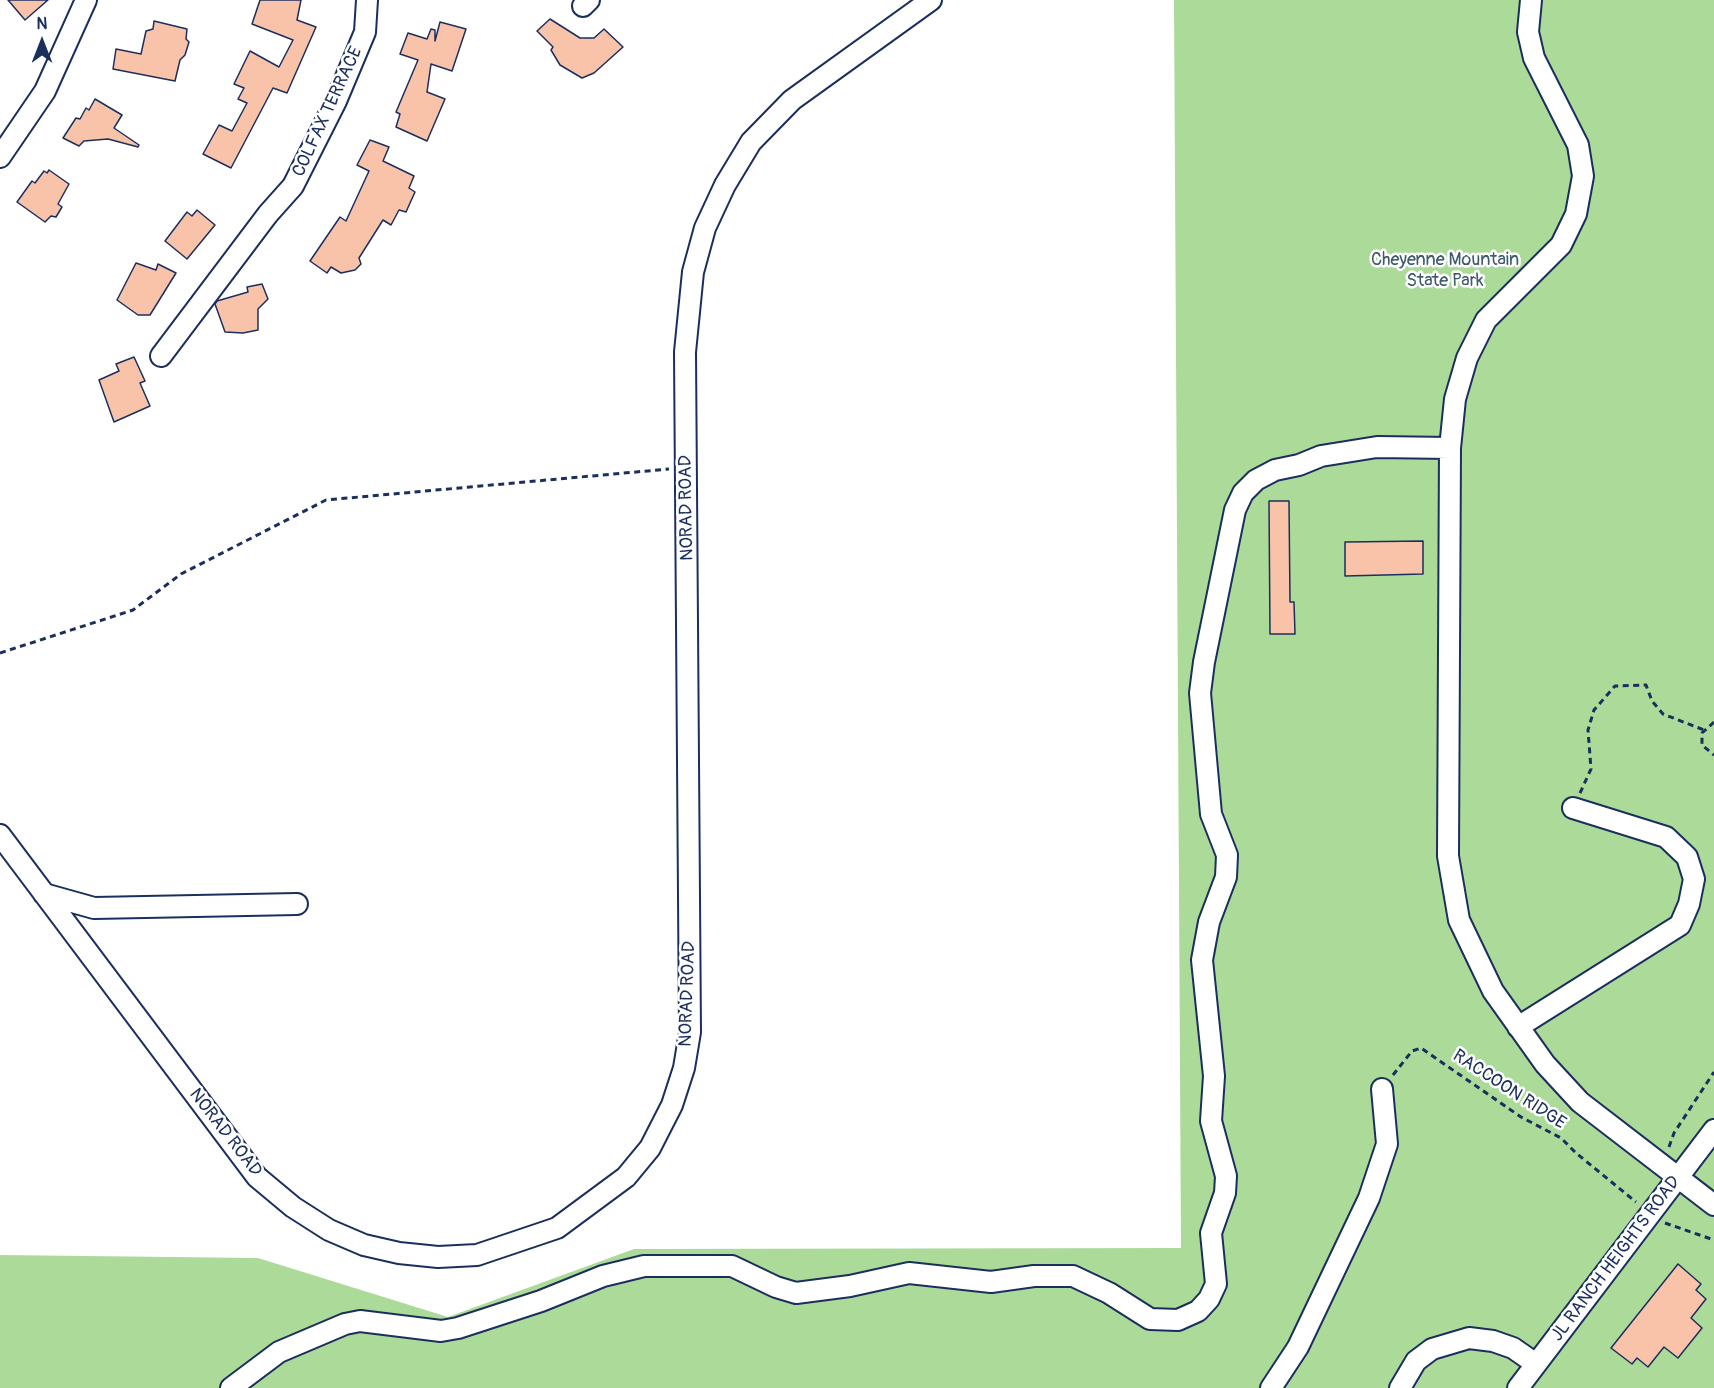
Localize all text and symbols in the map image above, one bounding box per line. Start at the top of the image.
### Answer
north arrow [12,12,72,72]
text: N [37,14,47,34]
street label: COLFAX TERRACE [288,44,368,180]
park label: Cheyenne Mountain State Park [1371,249,1519,292]
street label: NORAD ROAD [675,455,699,561]
street label: NORAD ROAD [675,941,701,1047]
street label: RACCOON RIDGE [1448,1045,1570,1135]
street label: NORAD ROAD [184,1085,266,1181]
street label: JL RANCH HEIGHTS ROAD [1547,1172,1685,1346]

